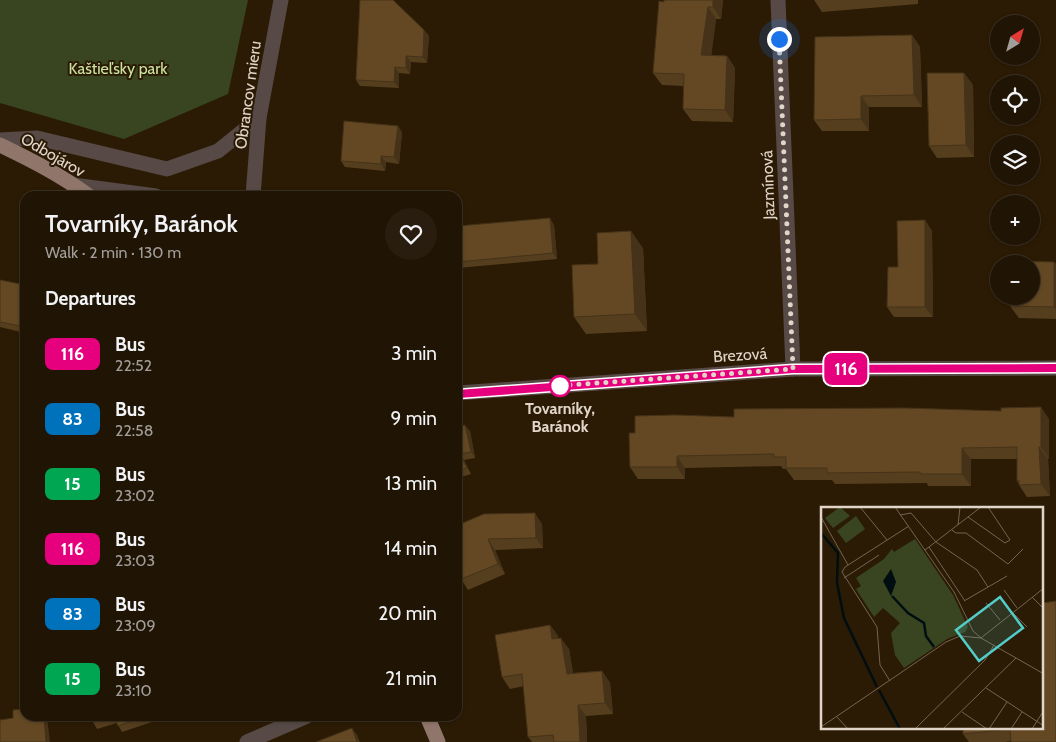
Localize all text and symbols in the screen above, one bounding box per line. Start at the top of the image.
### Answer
north arrow [990,15,1040,65]
map controls [990,15,1040,305]
your location [767,27,792,52]
street label: Obrancov mieru [231,40,265,150]
park label: Kaštieľsky park [68,59,168,78]
button: locate [990,75,1040,125]
street label: Odbojárov [17,129,89,181]
button: layers [990,135,1040,185]
street label: Jazmínová [757,150,779,221]
button: + [990,195,1040,245]
button: heart [385,208,437,260]
text: Tovarníky, Baránok [45,209,238,238]
text: Walk · 2 min · 130 m [45,243,181,262]
button: − [990,255,1040,305]
text: Departures [45,287,136,310]
text: Bus [115,333,145,356]
text: 3 min [391,342,437,365]
text: 116 [61,343,84,365]
street label: Brezová [712,344,768,366]
line badge: 116 [817,353,875,385]
text: 22:52 [115,356,152,375]
text: 116 [834,358,858,380]
marker: Tovarníky, Baránok [549,375,571,397]
text: Bus [115,398,145,421]
place label: Tovarníky, Baránok [525,399,595,436]
text: 9 min [391,407,437,430]
text: 83 [62,408,83,430]
text: 22:58 [115,421,153,440]
text: Bus [115,463,145,486]
text: 13 min [385,472,437,495]
text: 15 [64,473,81,495]
text: 23:02 [115,486,155,505]
inset map [821,507,1044,730]
text: Bus [115,528,145,551]
text: 14 min [384,537,437,560]
text: 116 [61,538,84,560]
text: 23:03 [115,551,155,570]
text: Bus [115,593,145,616]
text: 20 min [378,602,437,625]
text: 83 [62,603,83,625]
text: 23:09 [115,616,156,635]
text: Bus [115,658,145,681]
text: 21 min [385,667,437,690]
text: 15 [64,668,81,690]
text: 23:10 [115,681,152,700]

